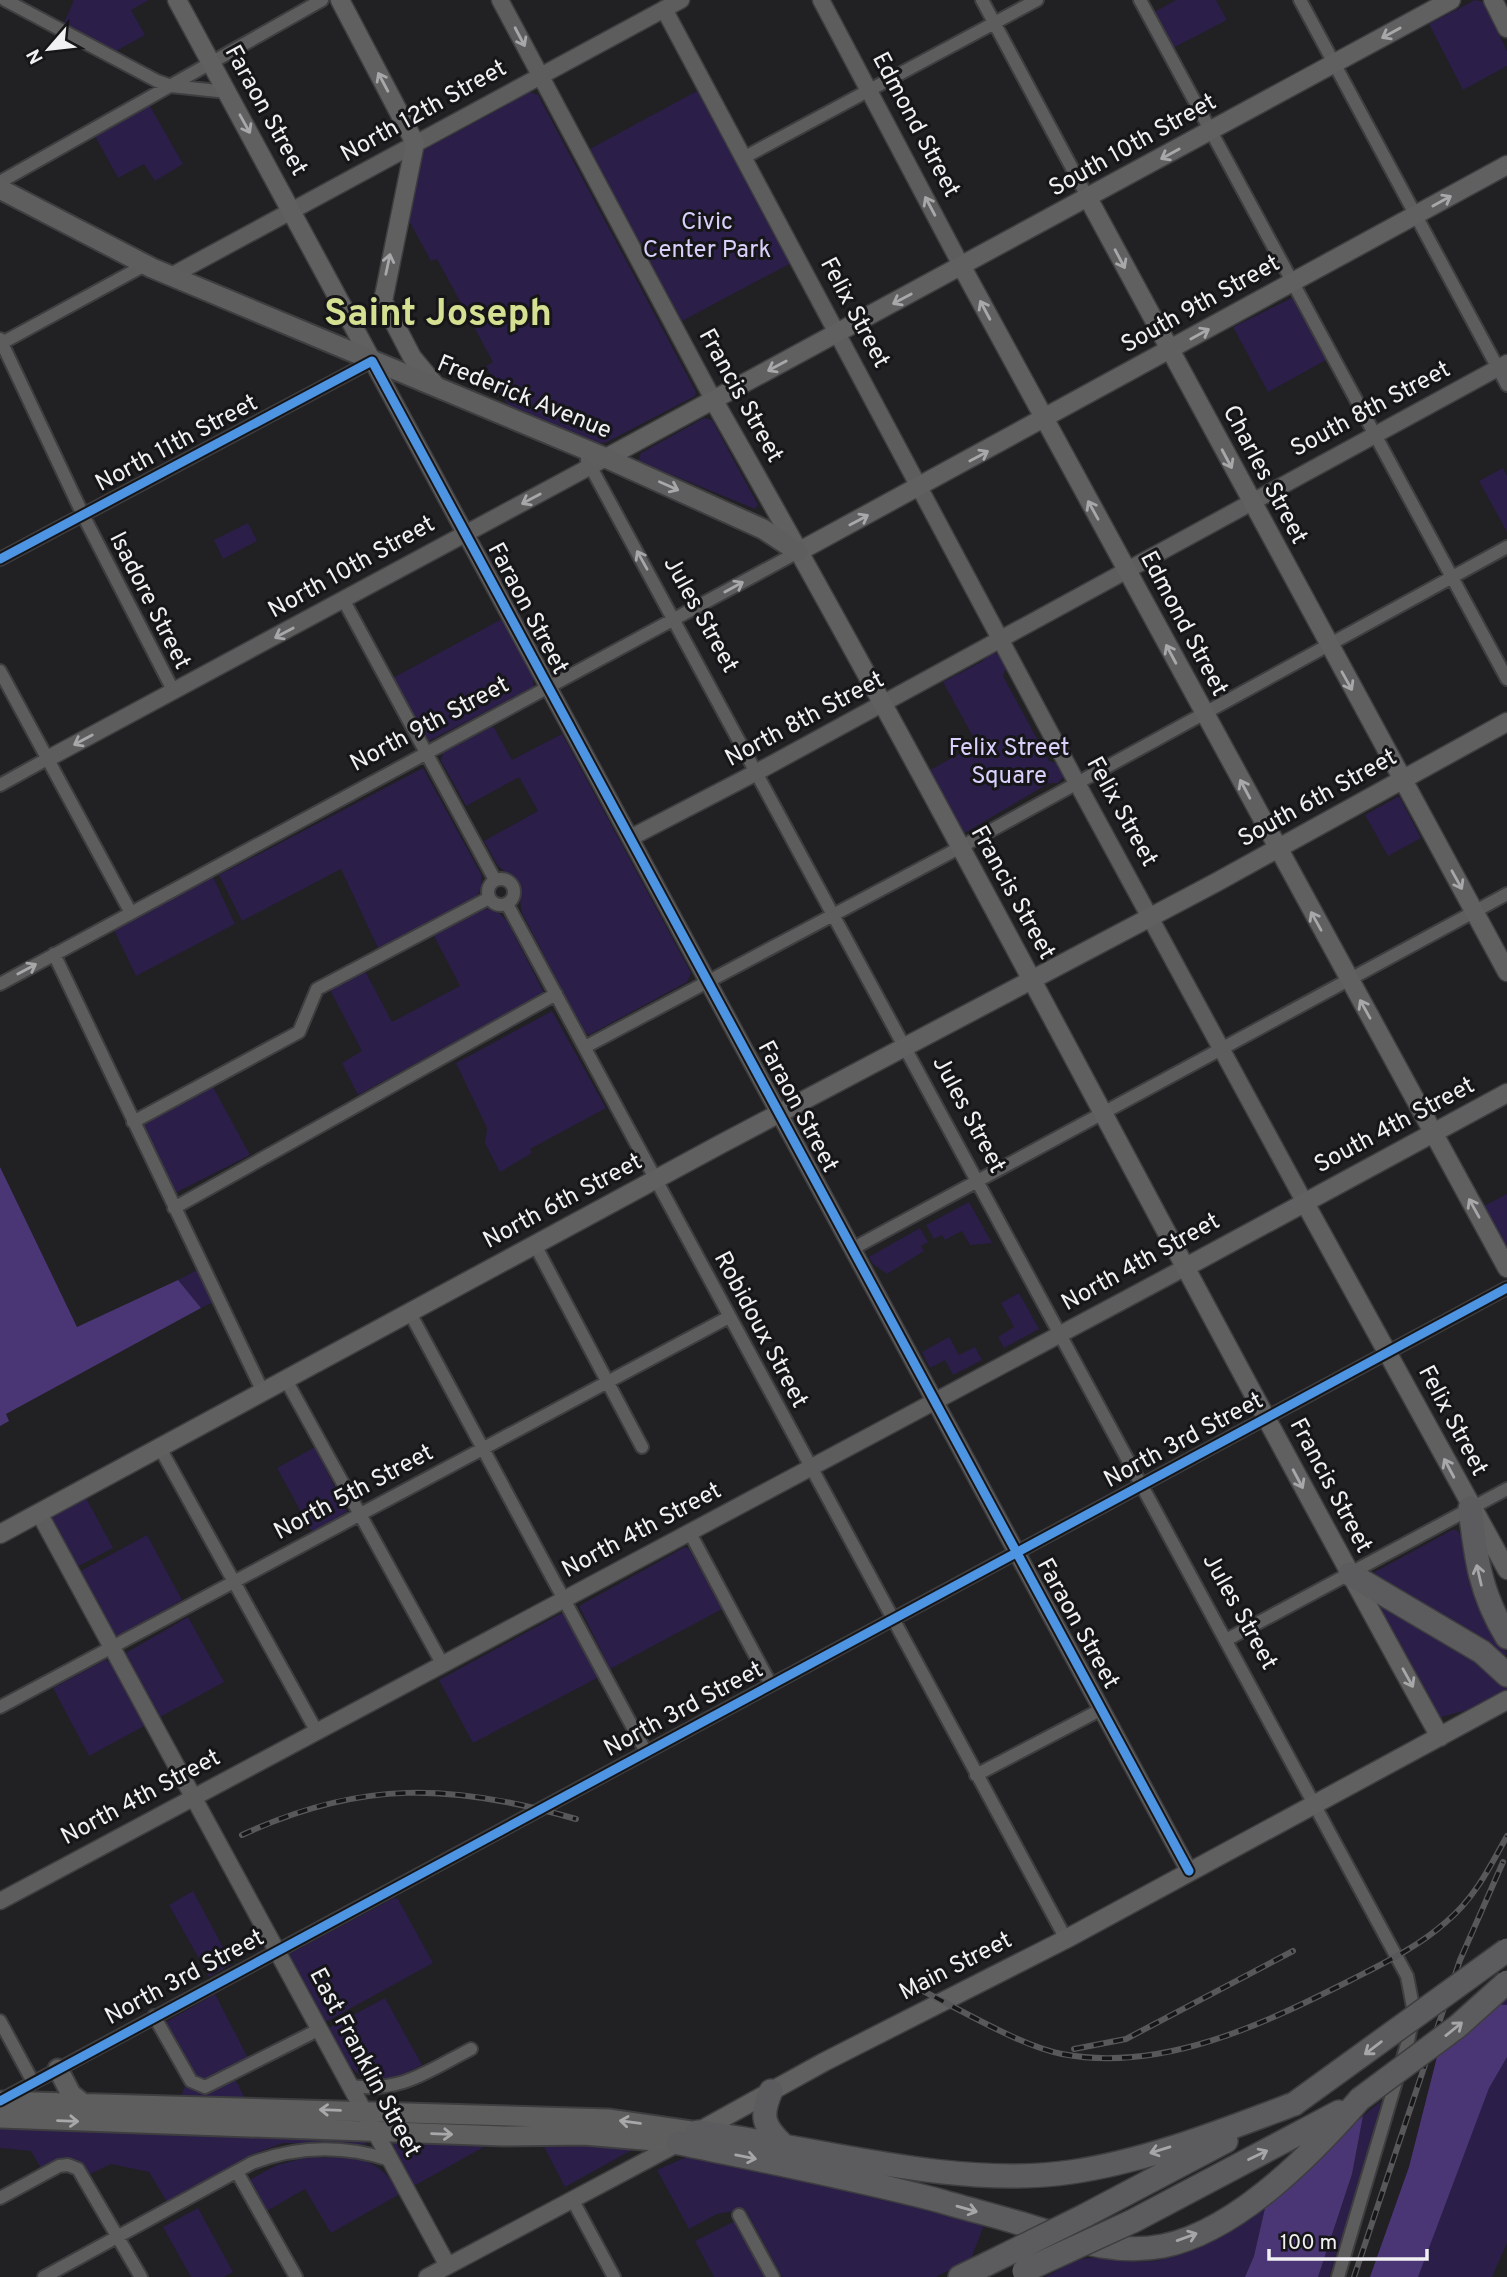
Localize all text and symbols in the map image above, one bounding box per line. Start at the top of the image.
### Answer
north arrow [14,14,84,84]
one-way arrow [513,26,527,47]
one-way arrow [1382,26,1402,40]
street label: Faraon Street [217,40,313,182]
text: N [22,44,50,68]
street label: Edmond Street [864,47,966,203]
street label: North 12th Street [336,54,512,170]
one-way arrow [376,72,389,93]
street label: South 10th Street [1044,88,1222,204]
one-way arrow [239,113,252,134]
one-way arrow [1160,147,1181,161]
one-way arrow [1431,194,1452,207]
one-way arrow [923,196,937,217]
park label: Civic Center Park [643,208,771,266]
one-way arrow [1113,248,1127,269]
street label: South 9th Street [1116,249,1286,361]
one-way arrow [382,253,396,276]
street label: Felix Street [812,253,896,373]
district label: Saint Joseph [324,291,552,340]
one-way arrow [892,293,913,306]
one-way arrow [978,300,991,321]
street label: Francis Street [691,324,789,468]
one-way arrow [1189,327,1210,340]
street label: Frederick Avenue [432,349,616,447]
street label: South 8th Street [1286,355,1456,465]
one-way arrow [767,360,788,374]
street label: North 11th Street [91,389,263,499]
street label: Charles Street [1215,400,1313,550]
one-way arrow [1221,448,1234,469]
one-way arrow [968,449,989,462]
one-way arrow [658,480,679,493]
one-way arrow [521,493,542,506]
one-way arrow [1086,500,1099,521]
street label: North 10th Street [263,510,441,626]
one-way arrow [848,513,869,526]
street label: Isadore Street [101,527,197,675]
street label: Faraon Street [480,538,574,680]
street label: Edmond Street [1132,546,1234,702]
one-way arrow [635,550,648,571]
street label: Jules Street [656,552,744,678]
one-way arrow [724,580,744,594]
one-way arrow [274,627,295,640]
one-way arrow [1164,644,1178,664]
street label: North 8th Street [720,665,890,775]
street label: North 9th Street [345,670,515,780]
one-way arrow [1340,670,1354,690]
one-way arrow [74,733,94,747]
park label: Felix Street Square [949,734,1070,792]
street label: South 6th Street [1233,743,1403,855]
street label: Felix Street [1079,752,1163,872]
one-way arrow [1238,779,1251,800]
street label: Francis Street [963,821,1061,965]
one-way arrow [1450,869,1464,890]
one-way arrow [1309,911,1323,931]
one-way arrow [16,962,37,975]
one-way arrow [1358,999,1372,1019]
street label: Faraon Street [750,1036,844,1178]
street label: Jules Street [925,1051,1011,1179]
street label: South 4th Street [1310,1071,1480,1181]
street label: North 6th Street [478,1147,648,1257]
one-way arrow [1467,1199,1481,1219]
street label: North 4th Street [1057,1207,1225,1319]
street label: Robidoux Street [706,1247,814,1413]
street label: Felix Street [1410,1361,1494,1481]
street label: North 3rd Street [1099,1386,1269,1496]
street label: Francis Street [1282,1413,1378,1559]
street label: North 5th Street [269,1438,439,1548]
one-way arrow [1442,1459,1456,1479]
one-way arrow [1292,1468,1305,1489]
street label: North 4th Street [557,1476,727,1586]
street label: Jules Street [1195,1549,1283,1675]
street label: Faraon Street [1029,1553,1125,1695]
one-way arrow [1472,1564,1485,1587]
street label: North 3rd Street [599,1655,769,1765]
one-way arrow [1401,1668,1415,1688]
street label: North 4th Street [56,1743,226,1853]
street label: North 3rd Street [100,1923,270,2033]
street label: Main Street [895,1926,1017,2008]
street label: East Franklin Street [301,1963,427,2163]
one-way arrow [1444,2022,1462,2037]
one-way arrow [1364,2041,1383,2056]
one-way arrow [318,2104,341,2117]
one-way arrow [56,2115,79,2128]
one-way arrow [619,2115,642,2128]
one-way arrow [431,2127,454,2140]
one-way arrow [1149,2145,1171,2158]
one-way arrow [1247,2148,1268,2162]
one-way arrow [734,2150,757,2164]
one-way arrow [956,2203,978,2216]
scale bar [1269,2218,1426,2262]
one-way arrow [1176,2230,1198,2243]
text: 100 m [1280,2230,1337,2257]

